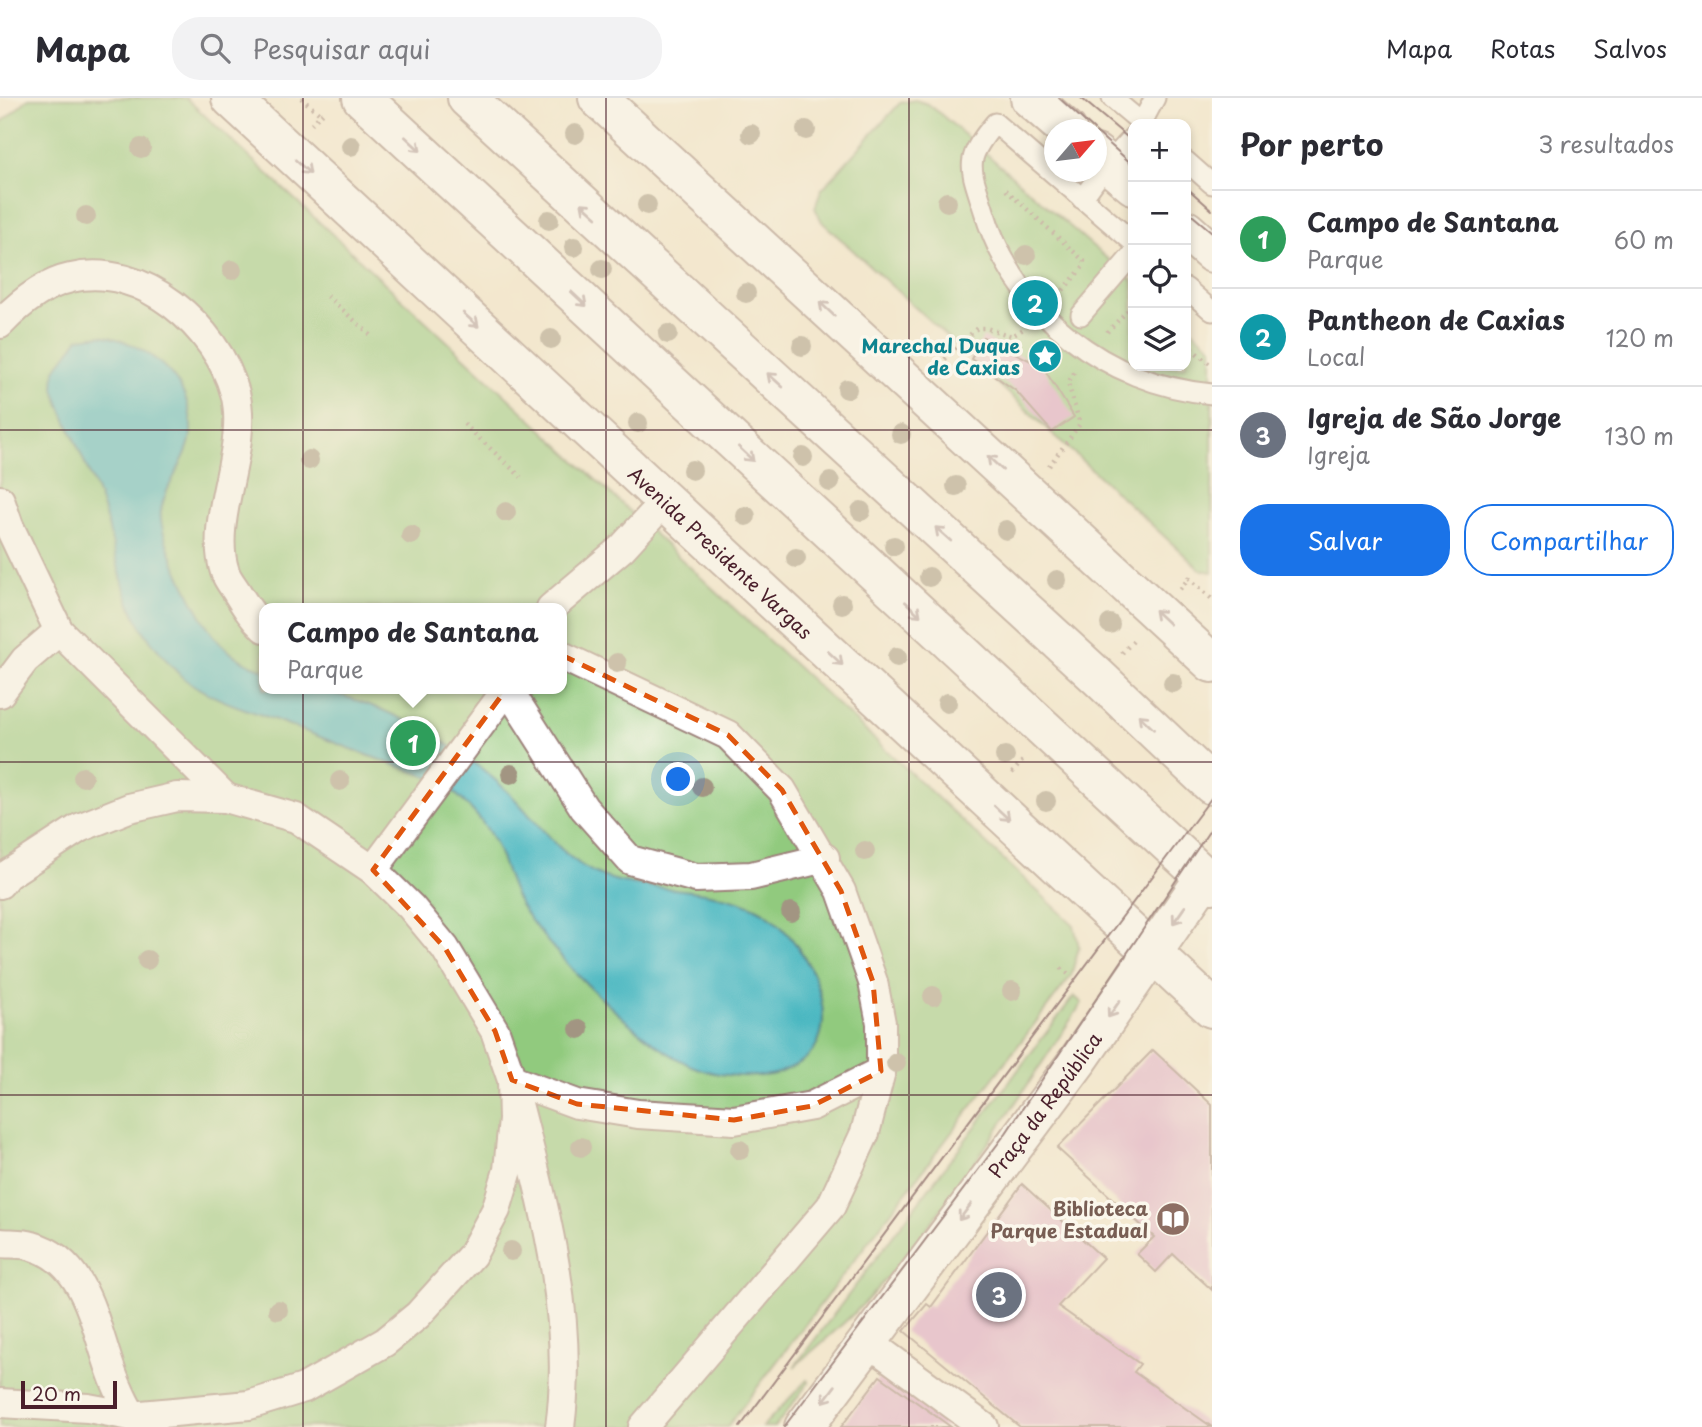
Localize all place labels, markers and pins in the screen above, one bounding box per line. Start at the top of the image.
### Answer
pin: 2 [1012,277,1058,329]
place label: Marechal Duque de Caxias [862,331,1020,381]
place icon: Marechal Duque de Caxias [1026,337,1064,375]
pin: 1 [390,717,436,769]
place label: Biblioteca Parque Estadual [990,1194,1148,1244]
library icon: Biblioteca Parque Estadual [1154,1200,1192,1238]
pin: 3 [976,1269,1022,1321]

